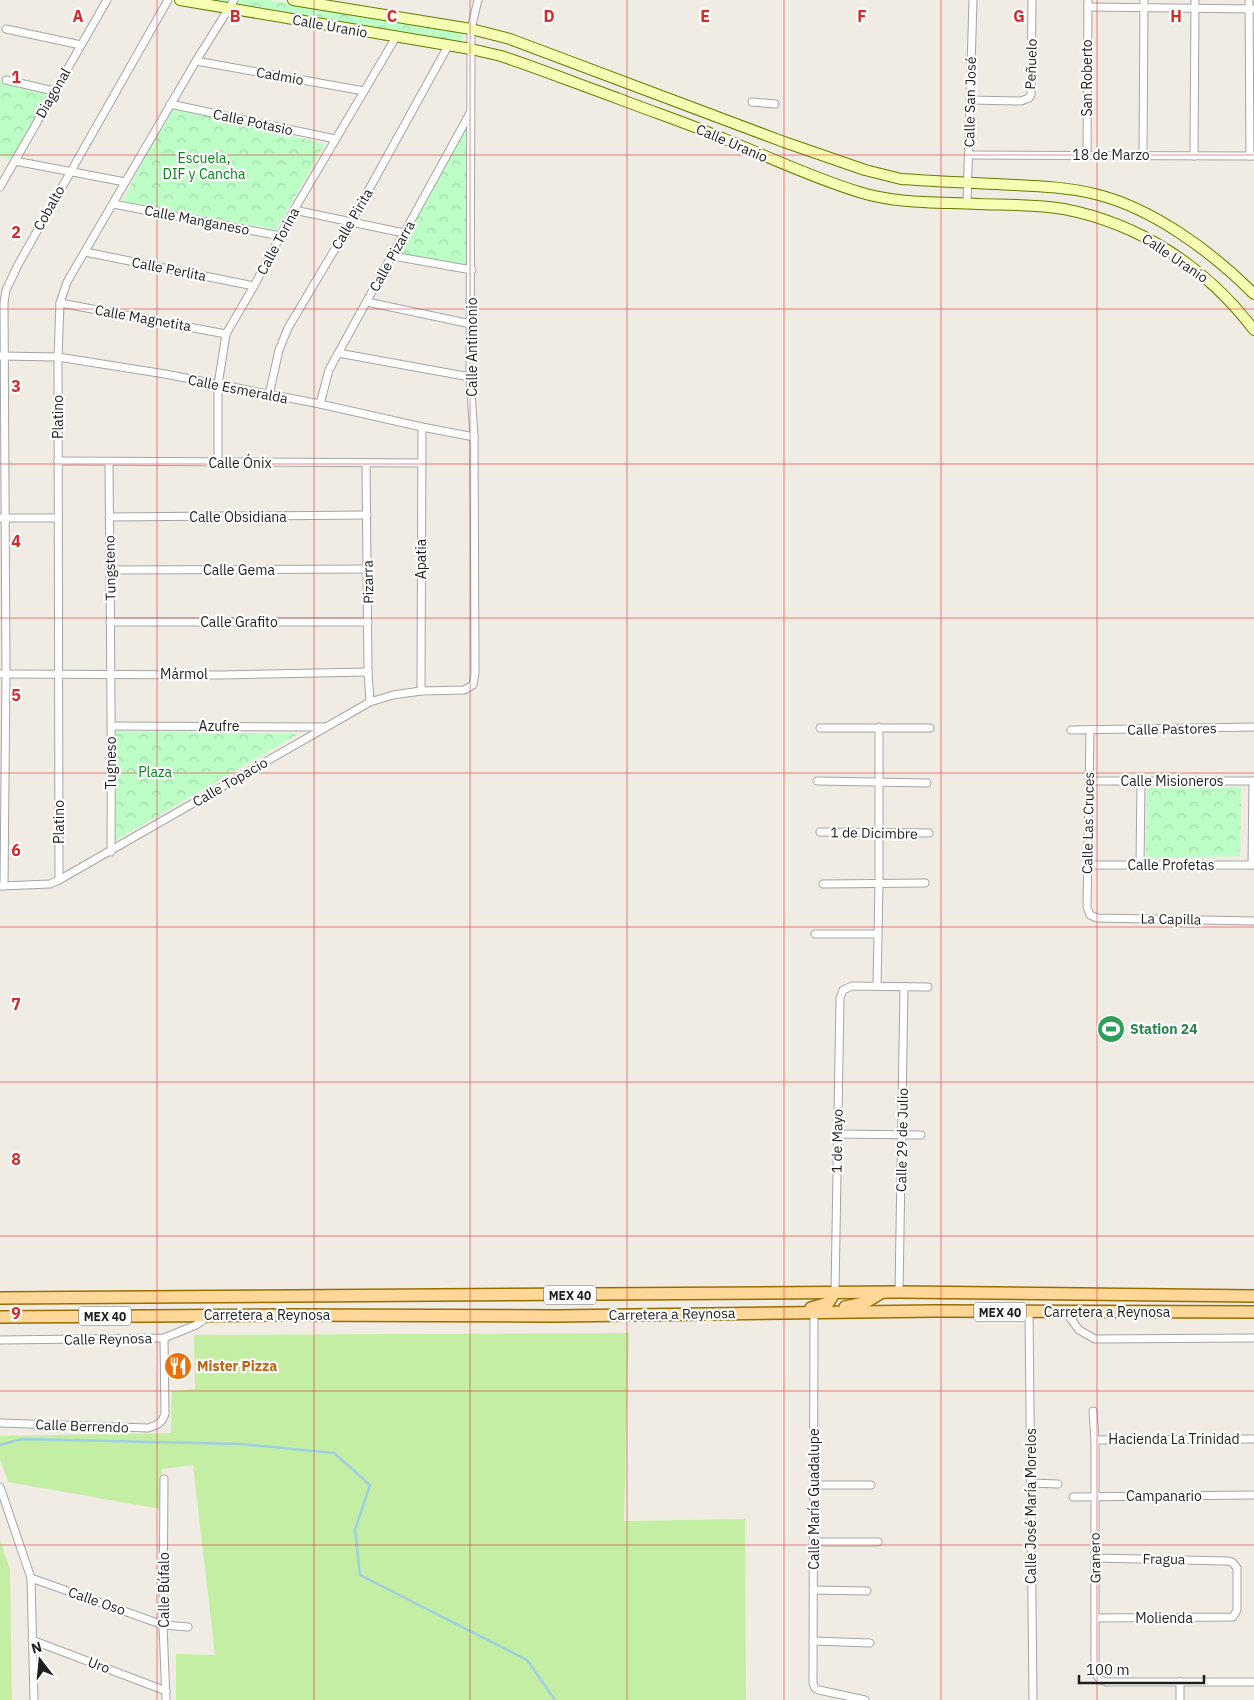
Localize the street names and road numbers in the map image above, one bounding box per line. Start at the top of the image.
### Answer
street label: Calle Uranio [291,11,369,41]
street label: Peñuelo [1021,38,1041,90]
street label: San Roberto [1078,39,1096,117]
street label: Calle San José [960,56,980,148]
street label: Cadmio [255,63,305,89]
street label: Diagonal [32,65,75,121]
street label: Calle Potasio [211,105,295,139]
street label: Calle Uranio [693,120,771,166]
street label: 18 de Marzo [1072,146,1150,164]
street label: Cobalto [29,182,69,234]
street label: Calle Pirita [327,185,377,253]
street label: Calle Manganeso [143,201,251,239]
street label: Calle Torina [253,204,303,278]
street label: Calle Pizarra [365,217,419,295]
street label: Calle Uranio [1138,229,1212,287]
street label: Calle Perlita [130,253,208,285]
street label: Calle Antimonio [463,297,481,397]
street label: Calle Magnetita [93,301,193,335]
street label: Calle Esmeralda [186,370,290,408]
street label: Platino [49,395,67,439]
street label: Calle Ónix [208,453,272,472]
street label: Calle Obsidiana [189,508,287,526]
street label: Tungsteno [100,535,120,601]
street label: Apatia [412,538,430,579]
street label: Pizarra [359,559,377,604]
street label: Calle Gema [203,561,275,579]
street label: Calle Grafito [200,613,278,631]
street label: Mármol [160,665,208,683]
street label: Azufre [199,717,240,735]
street label: Calle Pastores [1127,719,1217,739]
street label: Tugneso [102,736,120,789]
street label: Calle Topacio [189,753,271,811]
street label: Calle Las Cruces [1078,771,1098,874]
street label: Calle Misioneros [1120,772,1224,790]
street label: Platino [50,800,68,844]
street label: 1 de Dicimbre [830,823,918,843]
street label: Calle Profetas [1127,856,1215,874]
street label: La Capilla [1141,909,1202,929]
street label: Calle 29 de Julio [892,1088,912,1192]
street label: 1 de Mayo [827,1109,847,1173]
road number: MEX 40 [544,1286,596,1304]
road number: MEX 40 [974,1302,1026,1321]
street label: Carretera a Reynosa [1044,1303,1171,1321]
street label: Carretera a Reynosa [609,1304,736,1324]
road number: MEX 40 [79,1306,131,1325]
street label: Carretera a Reynosa [204,1306,331,1324]
street label: Calle Reynosa [64,1329,153,1349]
street label: Calle Berrendo [35,1415,129,1437]
street label: Calle María Guadalupe [805,1428,823,1570]
street label: Calle José María Morelos [1022,1428,1040,1584]
street label: Hacienda La Trinidad [1108,1430,1240,1448]
street label: Campanario [1126,1487,1202,1505]
street label: Granero [1086,1532,1104,1584]
street label: Fragua [1142,1550,1186,1568]
street label: Calle Búfalo [155,1552,173,1628]
street label: Calle Oso [66,1583,128,1619]
street label: Molienda [1135,1609,1193,1627]
street label: Uro [85,1653,113,1677]

